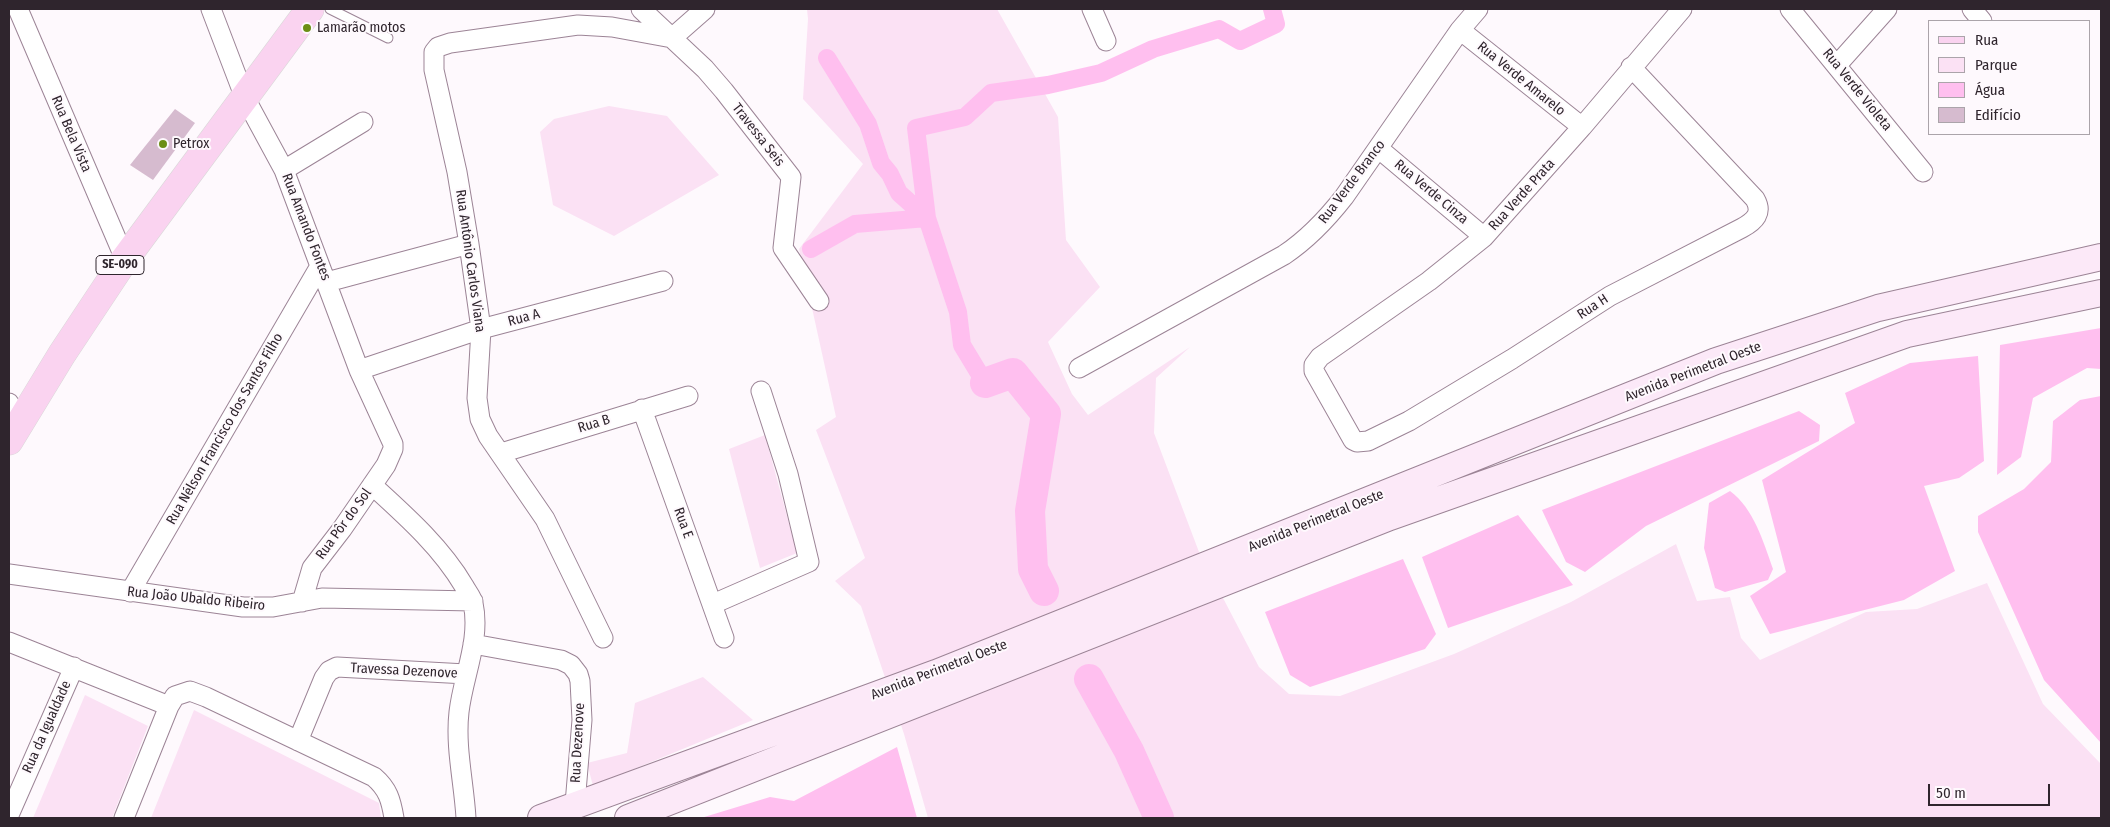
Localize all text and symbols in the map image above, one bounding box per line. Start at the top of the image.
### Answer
place label: Lamarão motos [317,20,405,36]
legend [1928,20,2090,135]
marker: Lamarão motos [301,22,313,34]
text: Rua [1975,31,1998,49]
street label: Rua Verde Amarelo [1474,38,1568,120]
street label: Rua Verde Violeta [1819,46,1895,134]
text: Parque [1975,56,2018,74]
text: Água [1975,81,2005,99]
street label: Rua Bela Vista [47,93,95,175]
street label: Travessa Seis [728,100,788,170]
text: Edifício [1975,106,2021,124]
place label: Petrox [173,136,209,152]
street label: Rua Verde Branco [1315,137,1389,227]
marker: Petrox [157,138,169,150]
street label: Rua Verde Cinza [1391,156,1471,228]
street label: Rua Verde Prata [1485,156,1559,234]
street label: Rua Amando Fontes [278,171,334,283]
street label: Rua Antônio Carlos Viana [452,189,488,333]
road number: SE-090 [96,256,144,274]
street label: Rua H [1574,291,1612,323]
street label: Rua A [506,306,542,330]
street label: Rua Nélson Francisco dos Santos Filho [163,330,287,528]
street label: Avenida Perimetral Oeste [1622,338,1764,406]
street label: Rua B [576,411,612,437]
street label: Rua Pôr do Sol [313,485,375,563]
street label: Avenida Perimetral Oeste [1246,486,1386,556]
street label: Rua E [670,505,696,541]
street label: Rua João Ubaldo Ribeiro [126,583,266,615]
street label: Avenida Perimetral Oeste [868,636,1010,704]
street label: Travessa Dezenove [350,660,458,682]
street label: Rua da Igualdade [19,678,75,776]
street label: Rua Dezenove [568,703,588,783]
scale bar [1930,774,2052,806]
text: 50 m [1936,784,1966,802]

